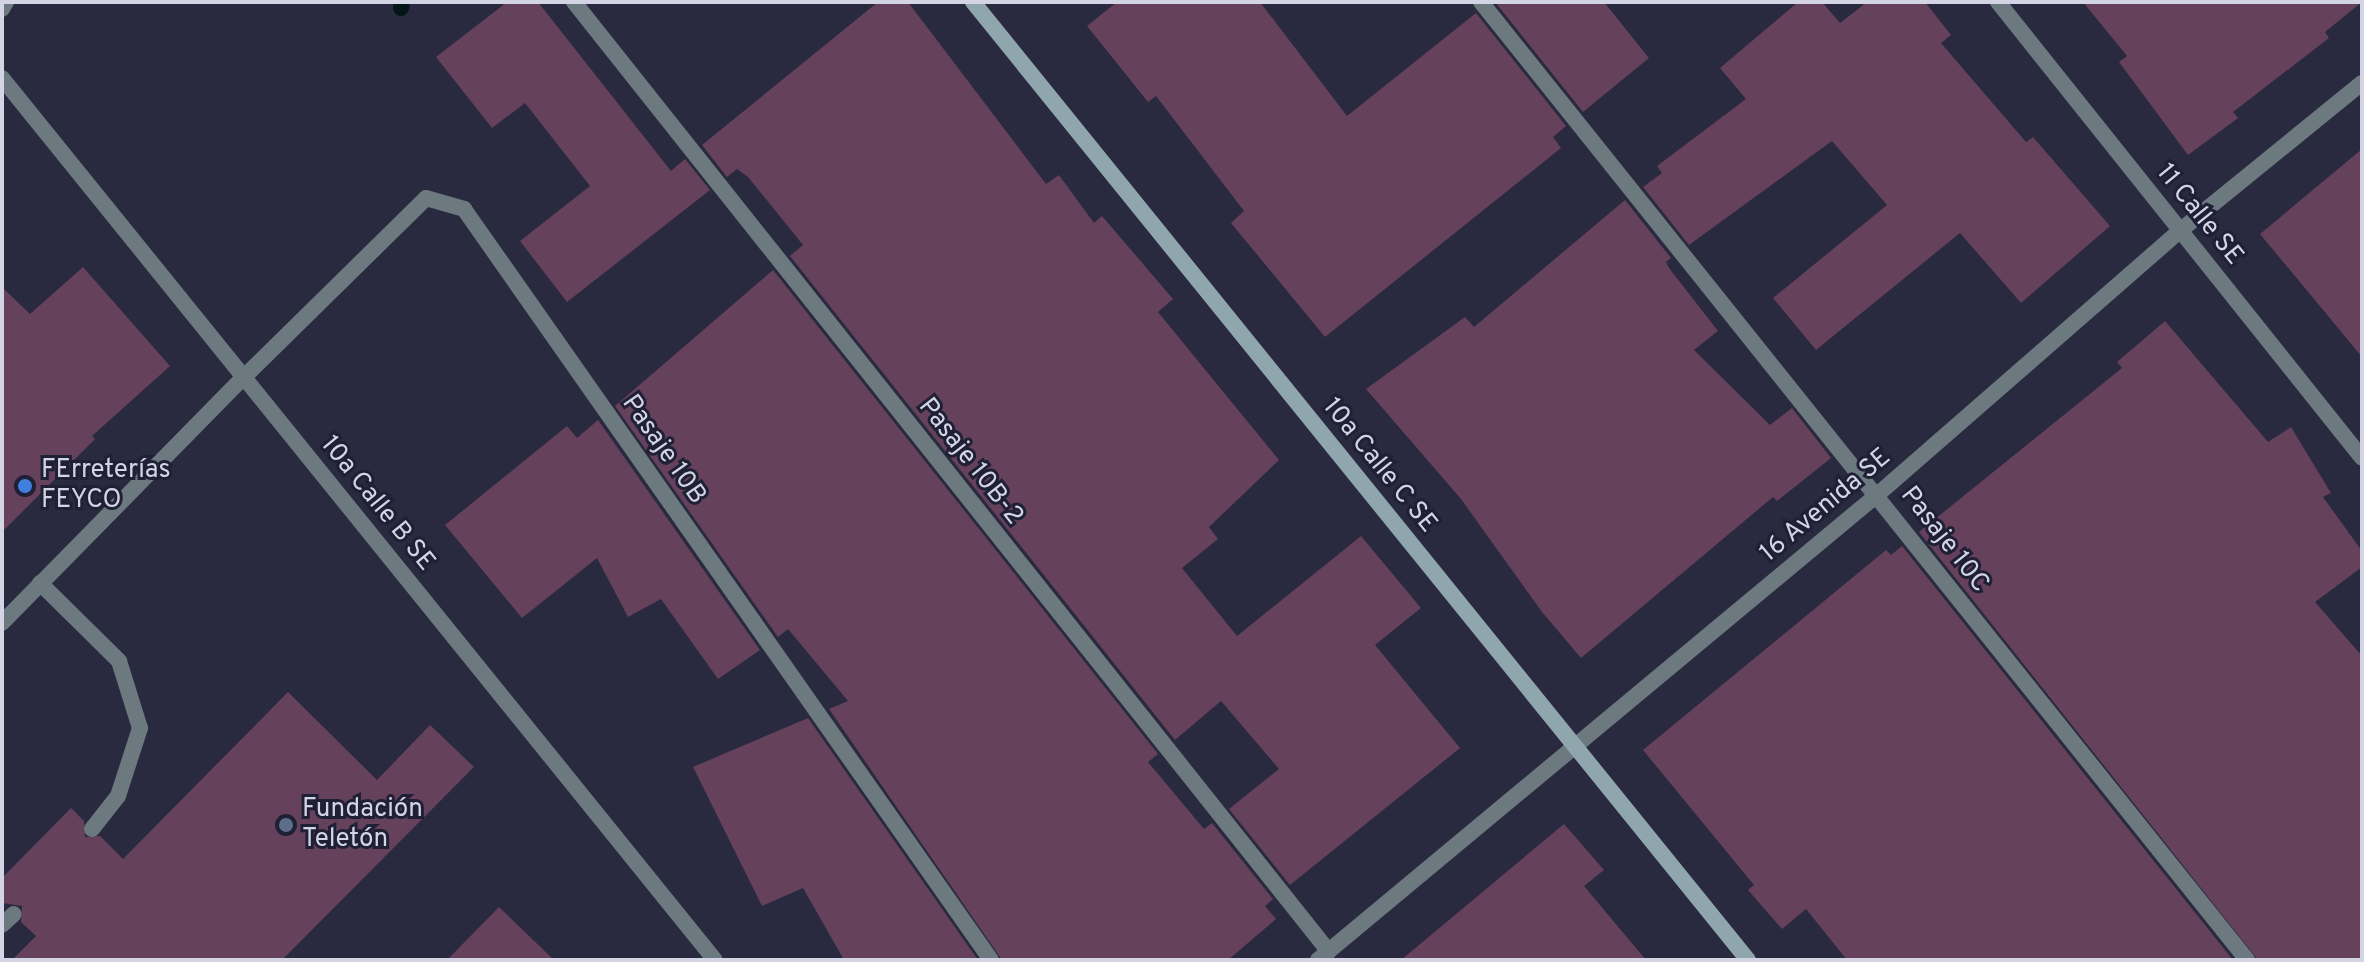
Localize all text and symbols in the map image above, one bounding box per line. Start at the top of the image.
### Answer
street label: 11 Calle SE [2149,158,2249,272]
street label: Pasaje 10B [614,389,712,511]
street label: Pasaje 10B-2 [911,392,1029,532]
street label: 10a Calle C SE [1315,392,1443,540]
street label: 10a Calle B SE [313,430,441,578]
street label: 16 Avenida SE [1754,442,1898,570]
place label: FErreterías FEYCO [41,455,171,516]
marker: FErreterías FEYCO [16,477,34,495]
street label: Pasaje 10C [1893,481,1995,599]
place label: Fundación Teletón [302,794,423,856]
marker: Fundación Teletón [277,816,295,834]

